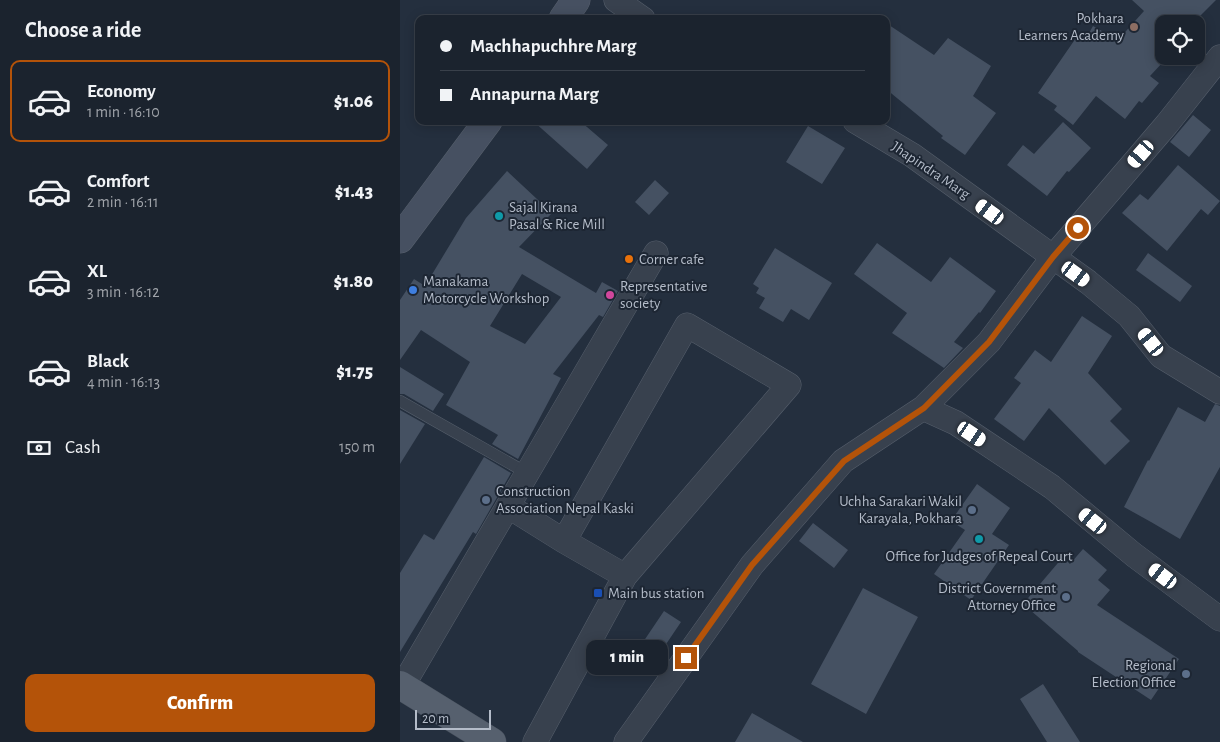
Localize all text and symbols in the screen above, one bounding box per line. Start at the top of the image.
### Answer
place label: Pokhara Learners Academy [1018,11,1125,43]
map controls [1155,15,1205,65]
button: locate [1155,15,1205,65]
text: Choose a ride [25,19,141,41]
marker: Pokhara Learners Academy [1128,21,1140,33]
text: Machhapuchhre Marg [470,37,636,56]
icon: car [27,79,72,124]
text: Economy [87,82,156,101]
text: Annapurna Marg [470,85,599,104]
text: $1.06 [334,92,373,111]
text: 1 min · 16:10 [87,104,160,120]
car [1125,138,1156,170]
street label: Jhapindra Marg [889,139,973,202]
icon: car [27,169,72,214]
text: Comfort [87,172,149,191]
text: $1.43 [335,182,373,201]
text: 2 min · 16:11 [87,194,159,210]
car [973,197,1006,227]
place label: Sajal Kirana Pasal & Rice Mill [509,200,605,232]
marker: Sajal Kirana Pasal & Rice Mill [493,210,505,222]
route start [1067,217,1089,239]
place label: Corner cafe [639,252,704,267]
marker: Corner cafe [623,253,635,265]
icon: car [27,259,72,304]
car [1059,259,1092,289]
text: XL [87,262,107,281]
text: $1.80 [334,272,373,291]
place label: Manakama Motorcycle Workshop [423,274,549,306]
place label: Representative society [620,279,707,311]
text: 3 min · 16:12 [87,284,160,300]
marker: Manakama Motorcycle Workshop [407,284,419,296]
marker: Representative society [604,289,616,301]
car [1135,326,1166,358]
icon: car [27,349,72,394]
text: Black [87,352,129,371]
text: $1.75 [336,362,373,381]
text: 4 min · 16:13 [87,374,160,390]
car [955,419,988,449]
icon: cash [25,434,53,462]
text: Cash [65,438,101,457]
text: 150 m [339,439,375,455]
place label: Construction Association Nepal Kaski [496,484,634,516]
marker: Construction Association Nepal Kaski [480,494,492,506]
place label: Uchha Sarakari Wakil Karayala, Pokhara [839,494,962,526]
marker: Uchha Sarakari Wakil Karayala, Pokhara [966,504,978,516]
car [1076,506,1109,536]
marker: Office for Judges of Repeal Court [973,533,985,545]
place label: Office for Judges of Repeal Court [886,549,1073,564]
car [1146,561,1179,591]
place label: District Government Attorney Office [938,581,1056,613]
place label: Main bus station [608,586,704,601]
marker: Main bus station [592,587,604,599]
marker: District Government Attorney Office [1060,591,1072,603]
callout: 1 min [586,640,668,676]
route end [675,647,697,669]
text: 1 min [610,649,644,665]
place label: Regional Election Office [1091,658,1176,690]
marker: Regional Election Office [1180,668,1192,680]
button: Confirm [25,674,375,732]
scale bar [415,707,491,730]
text: 20 m [422,712,449,726]

